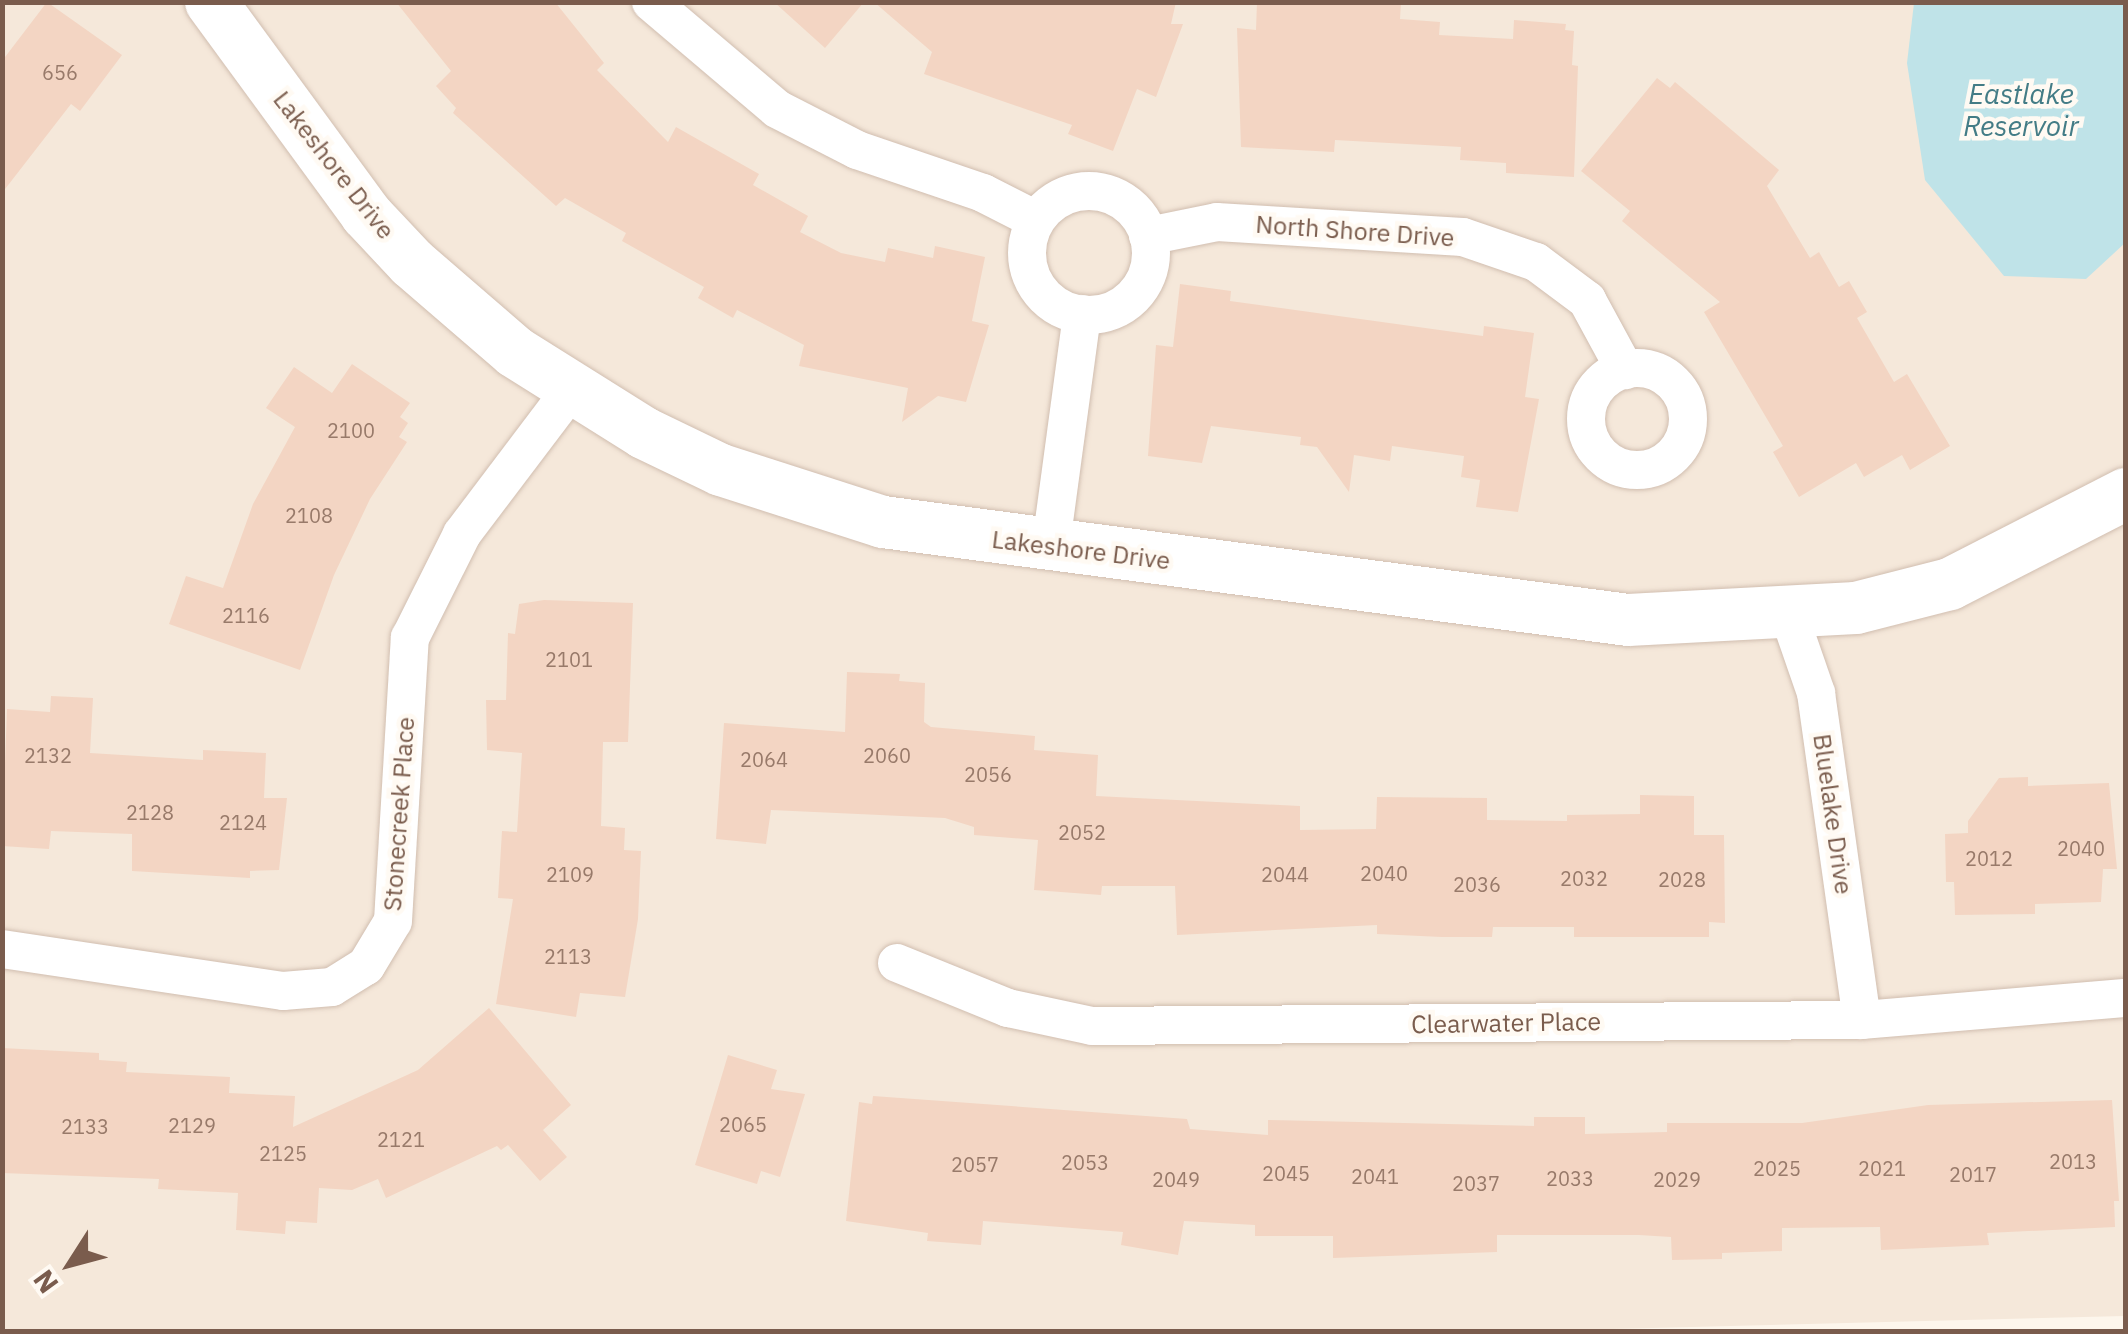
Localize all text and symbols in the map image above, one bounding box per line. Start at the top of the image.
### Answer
house number: 656 [42,60,78,84]
water label: Eastlake Reservoir [1963,77,2079,143]
street label: Lakeshore Drive [267,85,401,245]
street label: North Shore Drive [1255,209,1455,253]
house number: 2100 [327,418,375,442]
house number: 2108 [285,503,333,527]
street label: Lakeshore Drive [990,524,1172,576]
house number: 2116 [222,603,270,627]
house number: 2101 [545,647,593,671]
street label: Stonecreek Place [377,716,421,912]
street label: Bluelake Drive [1807,732,1859,896]
house number: 2132 [24,743,72,767]
house number: 2060 [863,743,911,767]
house number: 2064 [740,747,788,771]
house number: 2056 [964,762,1012,786]
house number: 2128 [126,800,174,824]
house number: 2124 [219,810,267,834]
house number: 2052 [1058,820,1106,844]
house number: 2040 [2057,836,2105,860]
house number: 2012 [1965,846,2013,870]
house number: 2040 [1360,861,1408,885]
house number: 2109 [546,862,594,886]
house number: 2044 [1261,862,1309,886]
house number: 2032 [1560,866,1608,890]
house number: 2028 [1658,867,1706,891]
house number: 2036 [1453,872,1501,896]
house number: 2113 [544,944,592,968]
street label: Clearwater Place [1411,1006,1601,1040]
house number: 2065 [719,1112,767,1136]
house number: 2129 [168,1113,216,1137]
house number: 2133 [61,1114,109,1138]
house number: 2121 [377,1127,425,1151]
house number: 2125 [259,1141,307,1165]
house number: 2013 [2049,1149,2097,1173]
house number: 2053 [1061,1150,1109,1174]
house number: 2057 [951,1152,999,1176]
house number: 2025 [1753,1156,1801,1180]
house number: 2021 [1858,1156,1906,1180]
house number: 2045 [1262,1161,1310,1185]
house number: 2017 [1949,1162,1997,1186]
house number: 2041 [1351,1164,1399,1188]
house number: 2033 [1546,1166,1594,1190]
house number: 2049 [1152,1167,1200,1191]
house number: 2029 [1653,1167,1701,1191]
house number: 2037 [1452,1171,1500,1195]
north arrow [20,1214,120,1314]
text: N [24,1263,66,1301]

